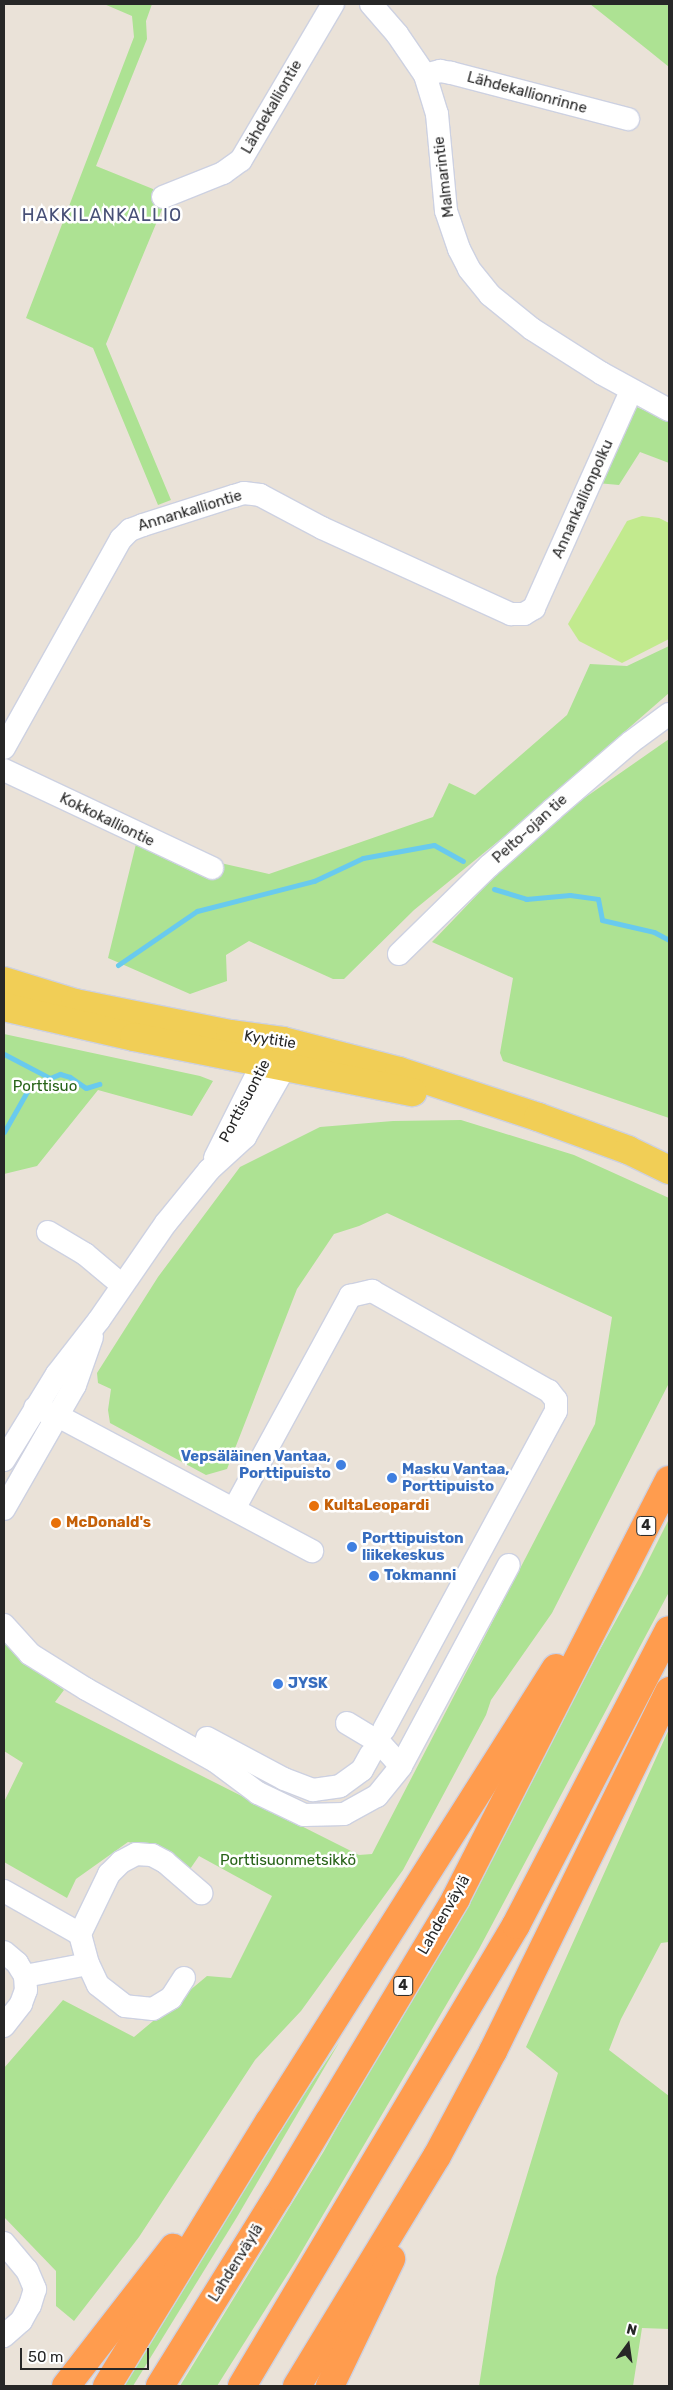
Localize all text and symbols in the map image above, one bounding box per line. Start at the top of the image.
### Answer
street label: Lähdekalliontie [238,57,306,157]
street label: Lähdekallionrinne [465,68,589,118]
street label: Malmarintie [430,135,458,219]
district label: HAKKILANKALLIO [20,204,184,226]
street label: Annankallionpolku [549,437,617,561]
street label: Annankalliontie [136,487,244,535]
street label: Kokkokalliontie [57,789,157,851]
street label: Pelto-ojan tie [489,791,571,867]
street label: Kyytitie [243,1027,297,1053]
street label: Porttisuontie [216,1056,274,1146]
park label: Porttisuo [13,1078,77,1096]
place label: Vepsäläinen Vantaa, Porttipuisto [180,1447,331,1482]
marker: Vepsäläinen Vantaa, Porttipuisto [335,1459,347,1471]
place label: Masku Vantaa, Porttipuisto [402,1460,510,1495]
marker: Masku Vantaa, Porttipuisto [386,1472,398,1484]
place label: KultaLeopardi [324,1497,429,1515]
marker: KultaLeopardi [308,1500,320,1512]
place label: McDonald's [66,1514,151,1532]
road number: 4 [636,1514,656,1538]
marker: McDonald's [50,1517,62,1529]
place label: Porttipuiston liikekeskus [362,1529,464,1564]
marker: Porttipuiston liikekeskus [346,1541,358,1553]
place label: Tokmanni [384,1567,456,1585]
marker: Tokmanni [368,1570,380,1582]
place label: JYSK [288,1675,328,1693]
marker: JYSK [272,1678,284,1690]
park label: Porttisuonmetsikkö [220,1852,356,1870]
street label: Lahdenväylä [414,1872,474,1958]
road number: 4 [393,1974,413,1998]
street label: Lahdenväylä [205,2221,267,2305]
north arrow [603,2320,653,2370]
text: N [625,2320,639,2339]
scale bar [22,2338,151,2370]
text: 50 m [28,2348,63,2366]

